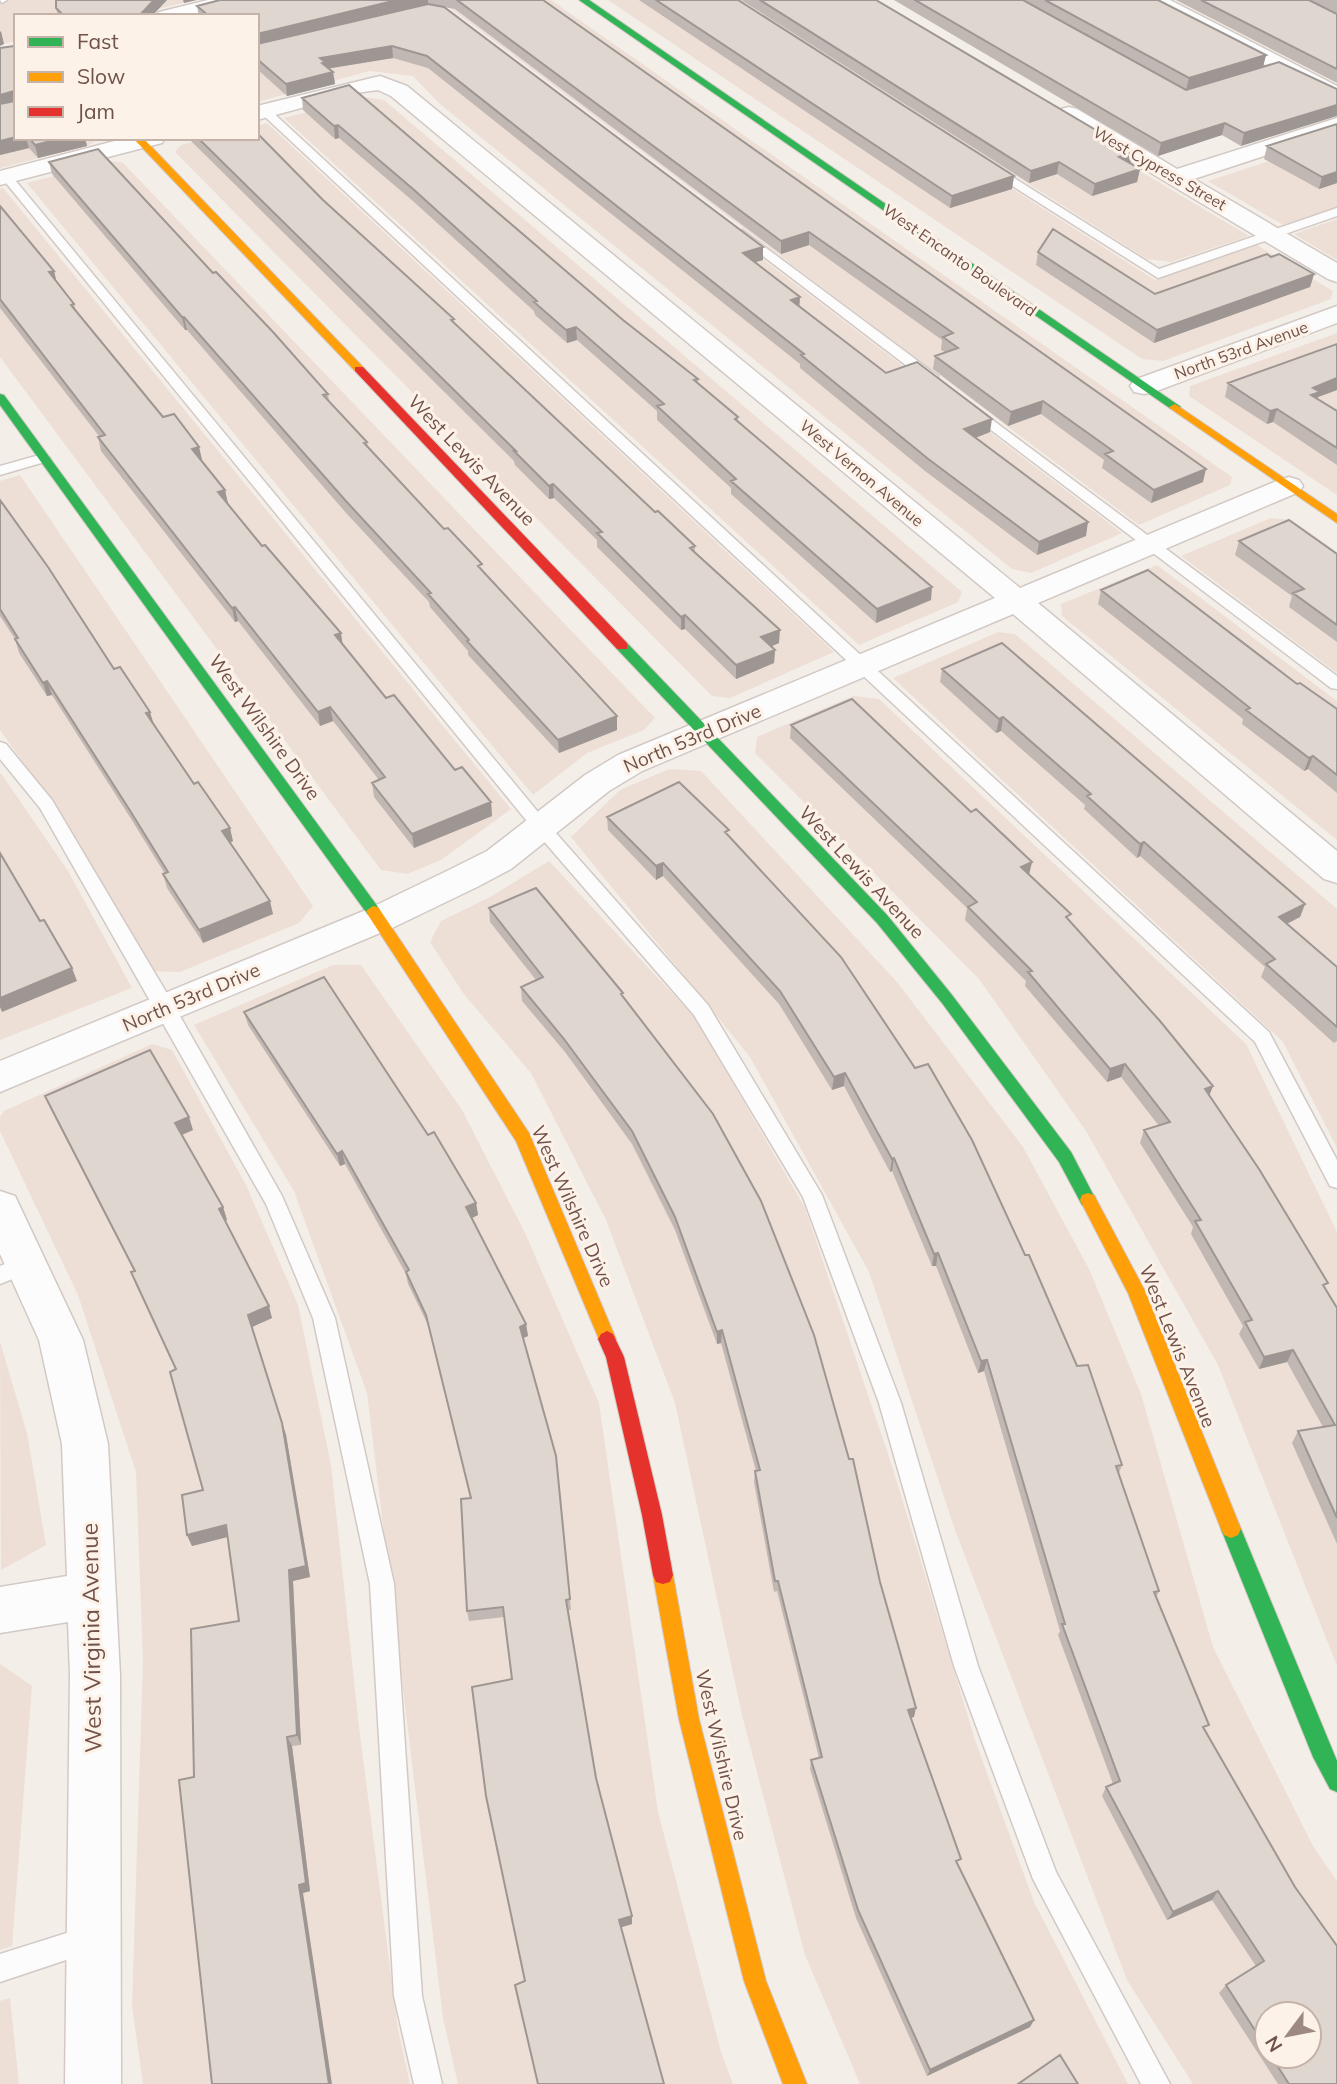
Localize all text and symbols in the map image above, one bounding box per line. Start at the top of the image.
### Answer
legend [14,14,259,140]
text: Fast [77,28,119,54]
text: Slow [77,63,125,89]
text: Jam [77,98,115,124]
street label: West Cypress Street [1090,122,1231,215]
street label: West Encanto Boulevard [879,199,1041,321]
street label: North 53rd Avenue [1171,317,1311,383]
street label: West Lewis Avenue [403,389,541,531]
street label: West Vernon Avenue [796,415,928,531]
street label: West Wilshire Drive [204,649,326,805]
street label: North 53rd Drive [620,698,764,778]
street label: West Lewis Avenue [794,800,930,944]
street label: North 53rd Drive [119,957,263,1037]
street label: West Wilshire Drive [527,1121,619,1291]
street label: West Lewis Avenue [1134,1261,1222,1431]
street label: West Virginia Avenue [74,1523,108,1753]
street label: West Wilshire Drive [691,1667,753,1843]
north arrow [1253,2000,1323,2070]
text: N [1260,2032,1288,2056]

